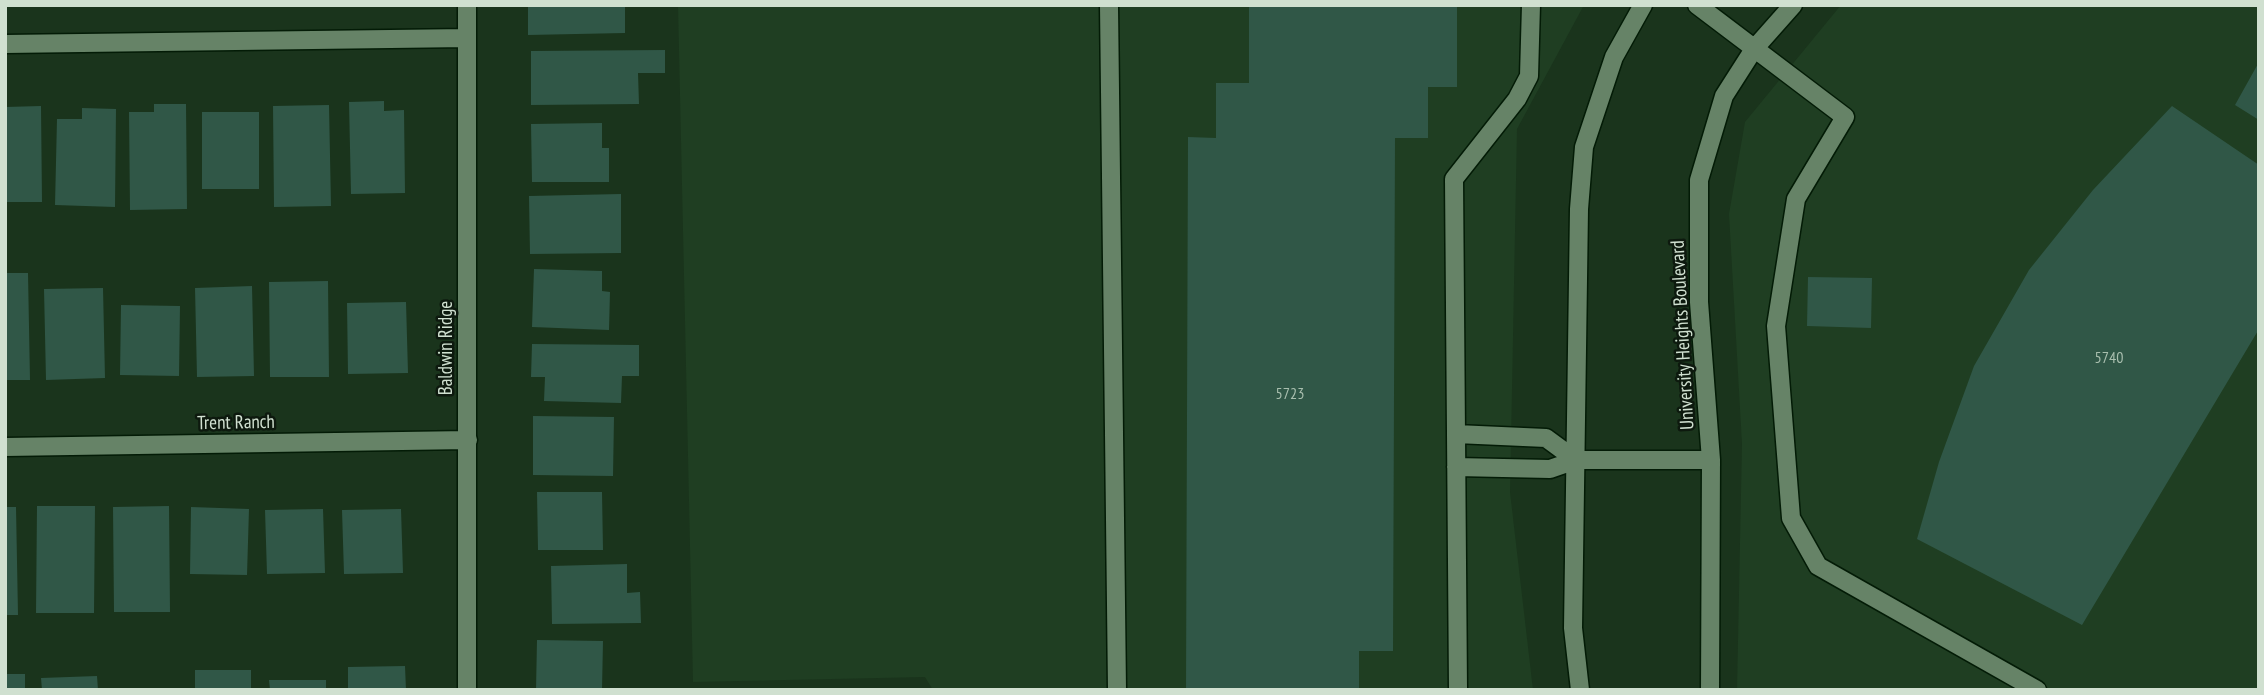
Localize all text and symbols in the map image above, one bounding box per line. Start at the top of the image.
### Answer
street label: University Heights Boulevard [1667,240,1699,430]
street label: Baldwin Ridge [436,301,458,395]
house number: 5740 [2095,348,2123,368]
house number: 5723 [1276,384,1304,404]
street label: Trent Ranch [197,411,275,435]

